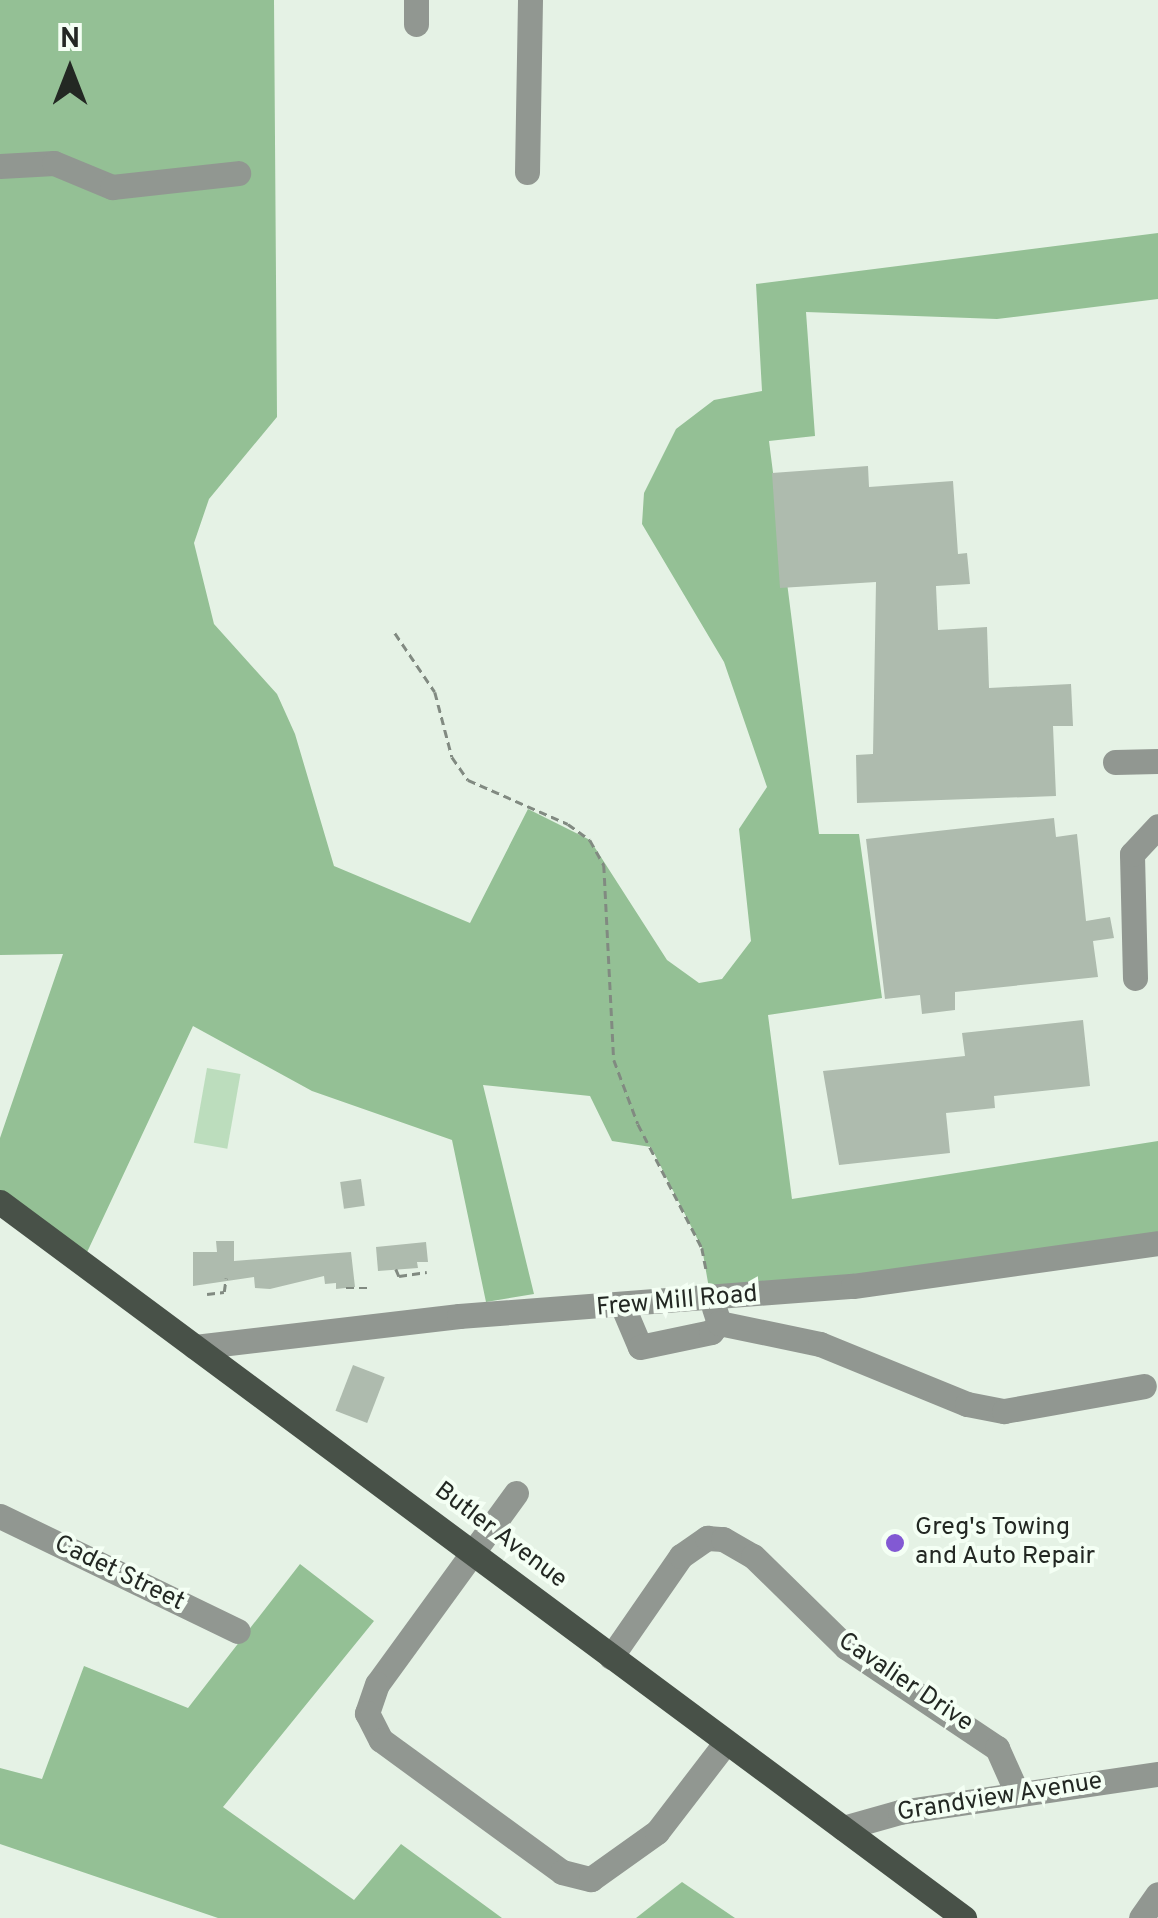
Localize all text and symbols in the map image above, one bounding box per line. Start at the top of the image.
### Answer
north arrow [20,20,120,120]
text: N [60,22,80,58]
street label: Frew Mill Road [595,1280,759,1324]
street label: Butler Avenue [428,1476,572,1596]
place label: Greg's Towing and Auto Repair [915,1514,1096,1573]
street label: Cadet Street [49,1530,189,1618]
marker: Greg's Towing and Auto Repair [884,1532,906,1554]
street label: Cavalier Drive [832,1627,978,1739]
street label: Grandview Avenue [895,1767,1105,1829]

